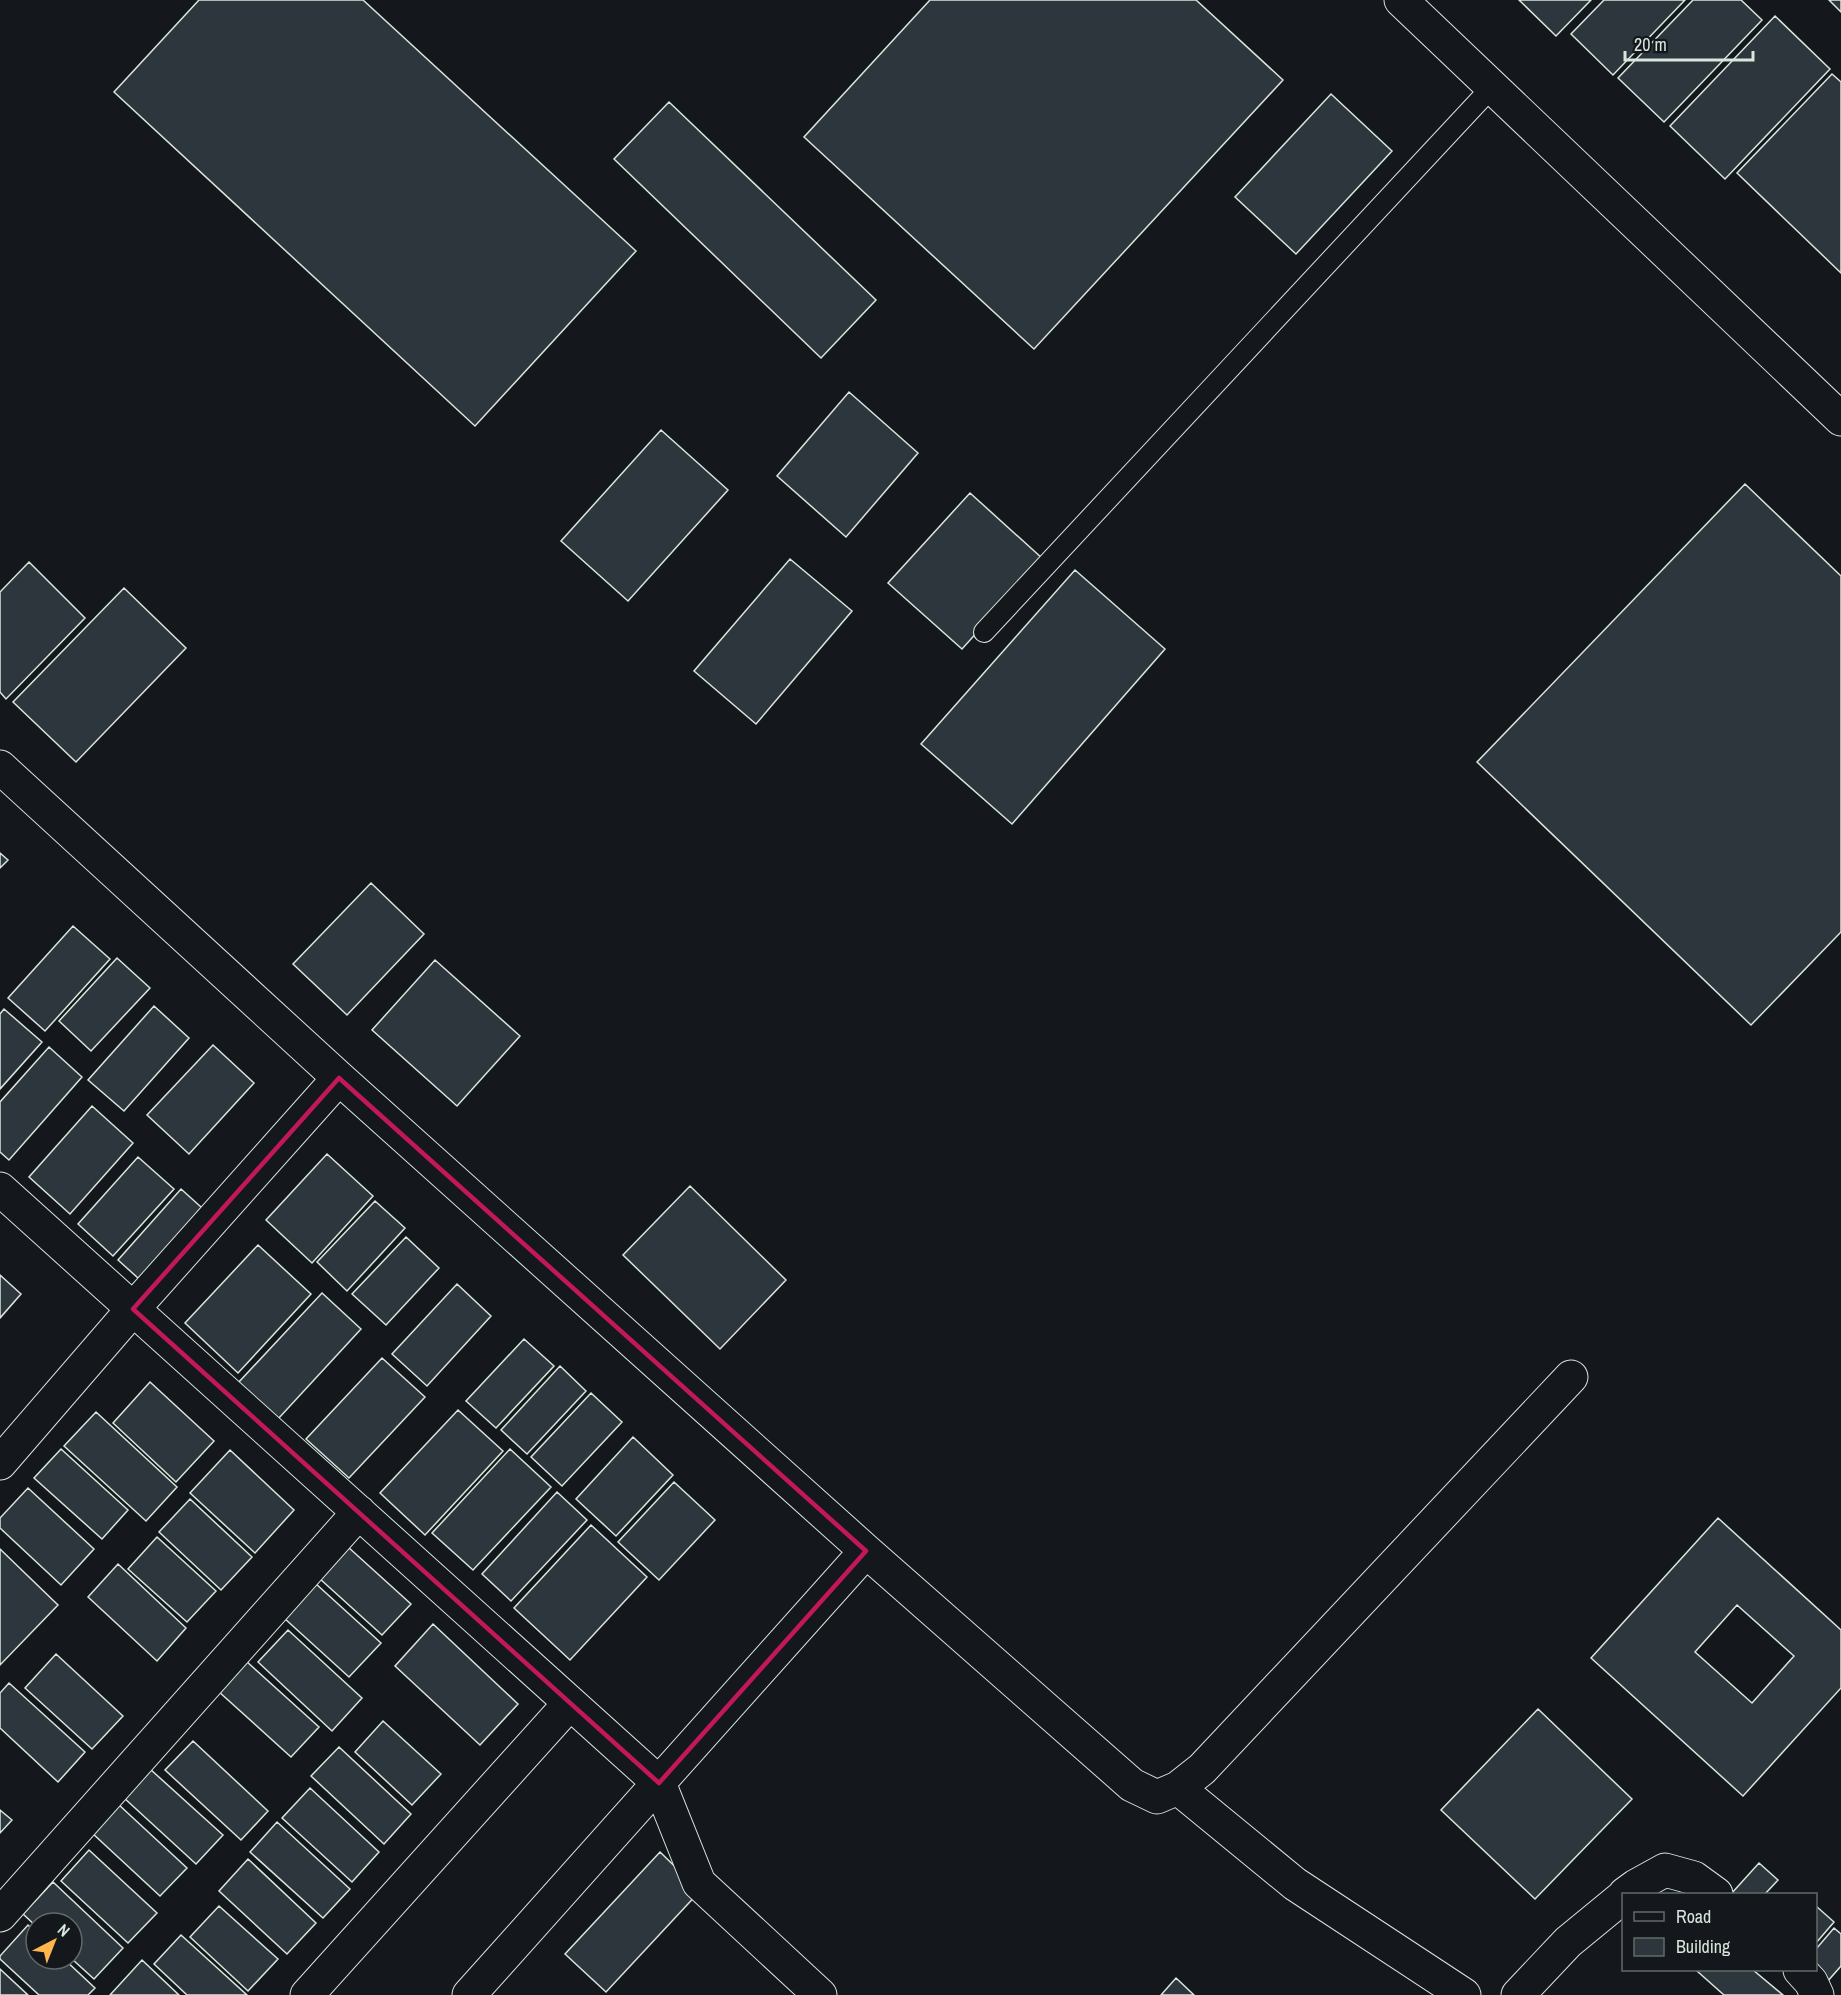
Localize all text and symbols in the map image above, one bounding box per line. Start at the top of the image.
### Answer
scale bar [1625,24,1752,62]
text: 20 m [1634,32,1667,57]
legend [1622,1893,1817,1971]
text: Road [1676,1904,1711,1929]
north arrow [24,1911,84,1971]
text: N [53,1919,75,1941]
text: Building [1676,1934,1731,1959]

